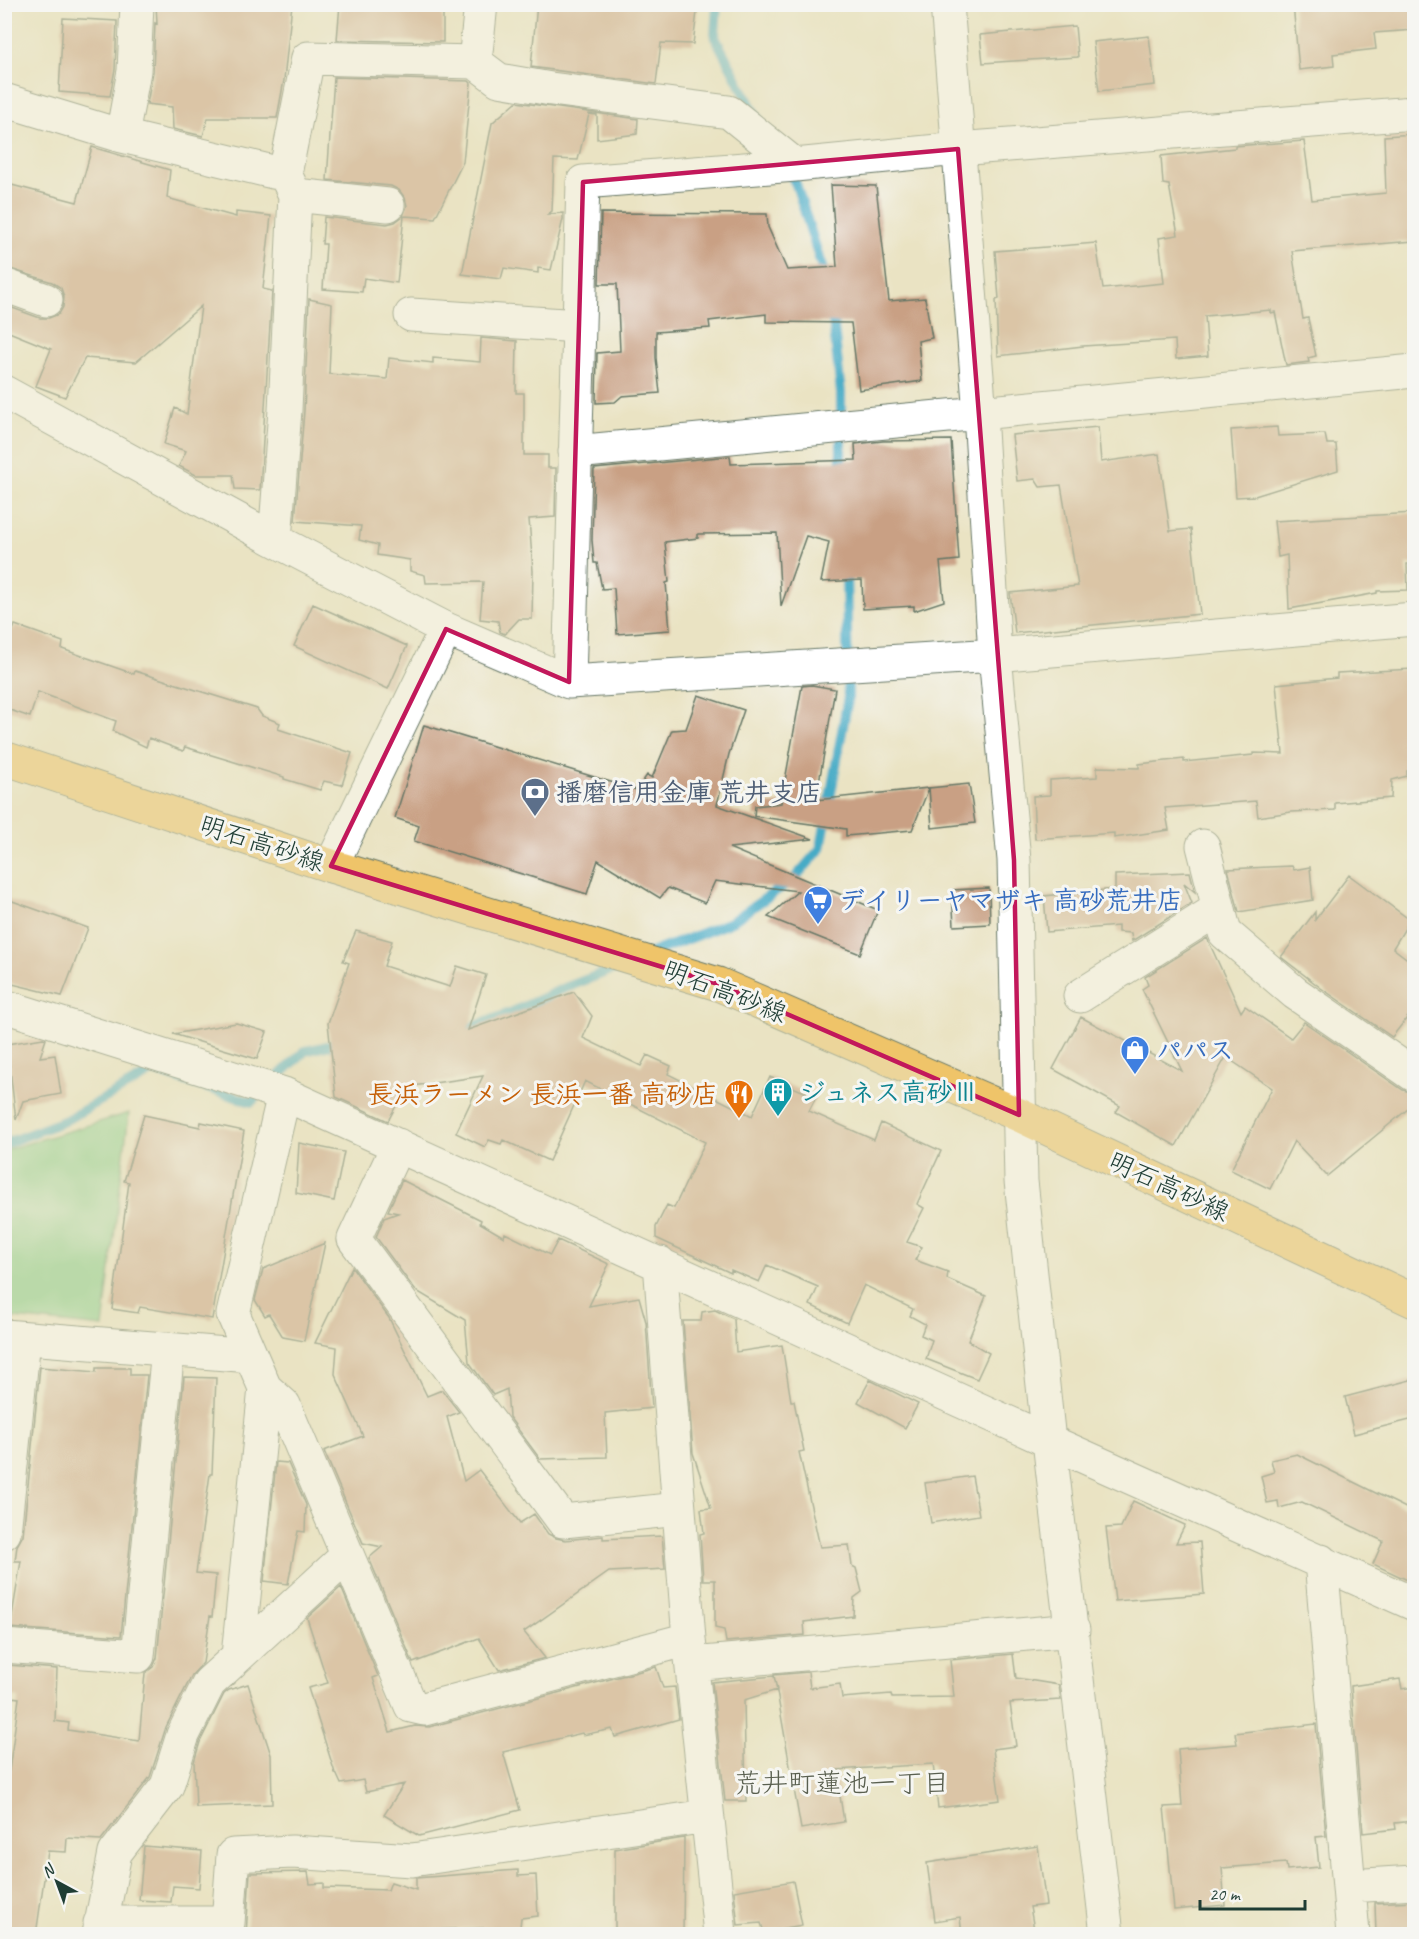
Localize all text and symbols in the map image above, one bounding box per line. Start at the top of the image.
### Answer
bank icon: 播磨信用金庫 荒井支店 [519,776,551,818]
place label: 播磨信用金庫 荒井支店 [556,776,822,809]
street label: 明石高砂線 [195,808,329,879]
supermarket icon: デイリーヤマザキ 高砂荒井店 [802,884,834,926]
place label: デイリーヤマザキ 高砂荒井店 [839,884,1183,917]
street label: 明石高砂線 [658,953,791,1030]
shop icon: パパス [1119,1034,1151,1076]
place label: パパス [1156,1034,1234,1067]
building icon: ジュネス高砂Ⅲ [762,1076,794,1118]
place label: ジュネス高砂Ⅲ [799,1076,978,1109]
place label: 長浜ラーメン 長浜一番 高砂店 [367,1078,718,1111]
restaurant icon: 長浜ラーメン 長浜一番 高砂店 [723,1078,755,1120]
street label: 明石高砂線 [1103,1144,1235,1229]
district label: 荒井町蓮池一丁目 [734,1766,950,1800]
north arrow [27,1852,87,1912]
text: N [38,1859,60,1882]
scale bar [1200,1873,1305,1911]
text: 20 m [1209,1883,1242,1905]

